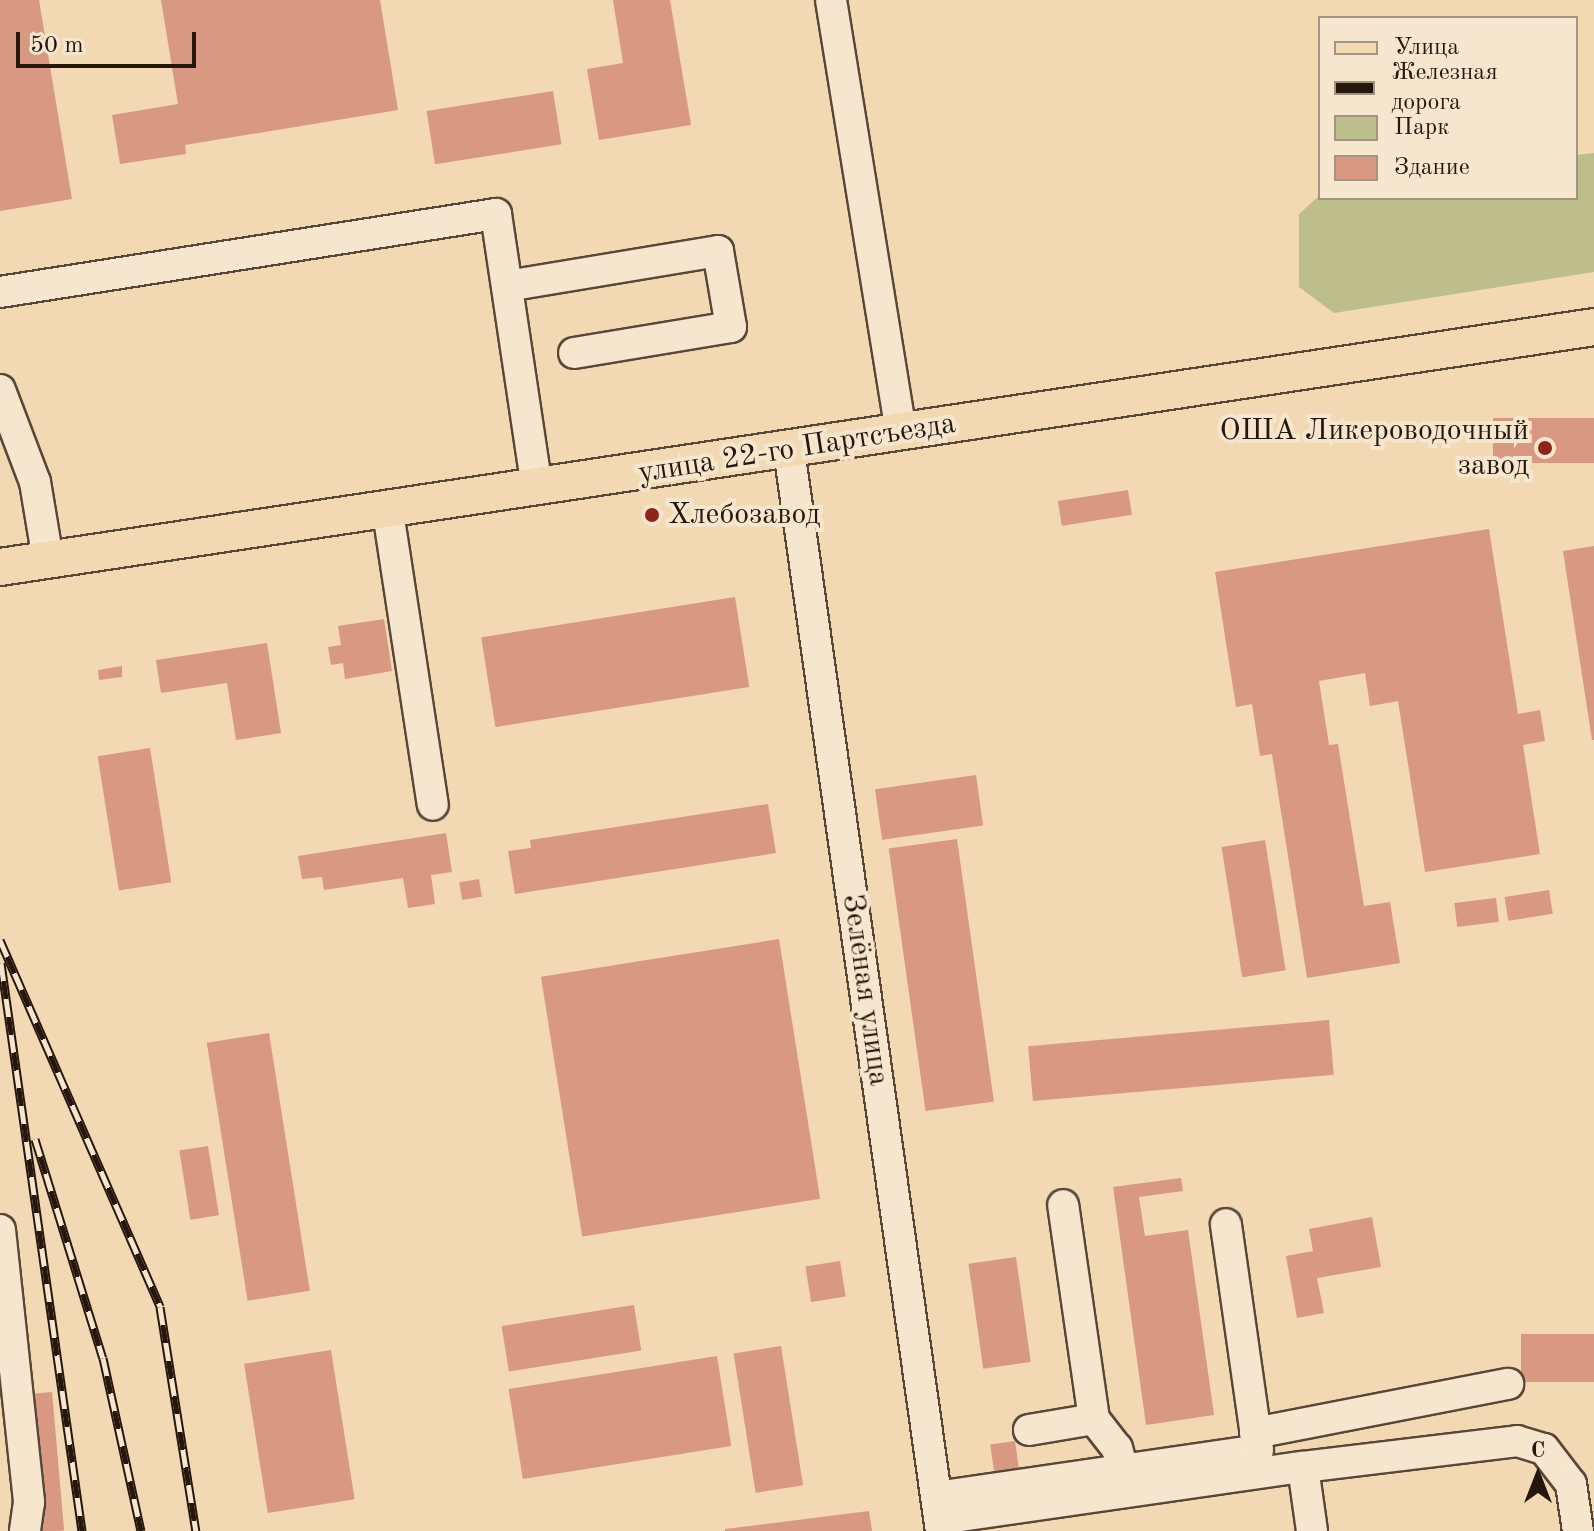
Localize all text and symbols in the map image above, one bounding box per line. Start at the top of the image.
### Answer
scale bar [20,16,200,66]
legend [1318,16,1578,200]
text: 50 m [30,34,84,58]
text: Улица [1394,36,1459,60]
text: Железная дорога [1391,61,1498,115]
text: Парк [1394,116,1449,140]
text: Здание [1394,156,1470,180]
street label: улица 22-го Партсъезда [636,406,958,492]
place label: ОША Ликероводочный завод [1219,413,1529,484]
marker: ОША Ликероводочный завод [1536,439,1554,457]
place label: Хлебозавод [668,497,820,533]
marker: Хлебозавод [643,506,661,524]
street label: Зелёная улица [834,892,896,1088]
north arrow [1498,1435,1578,1515]
text: С [1531,1440,1545,1462]

